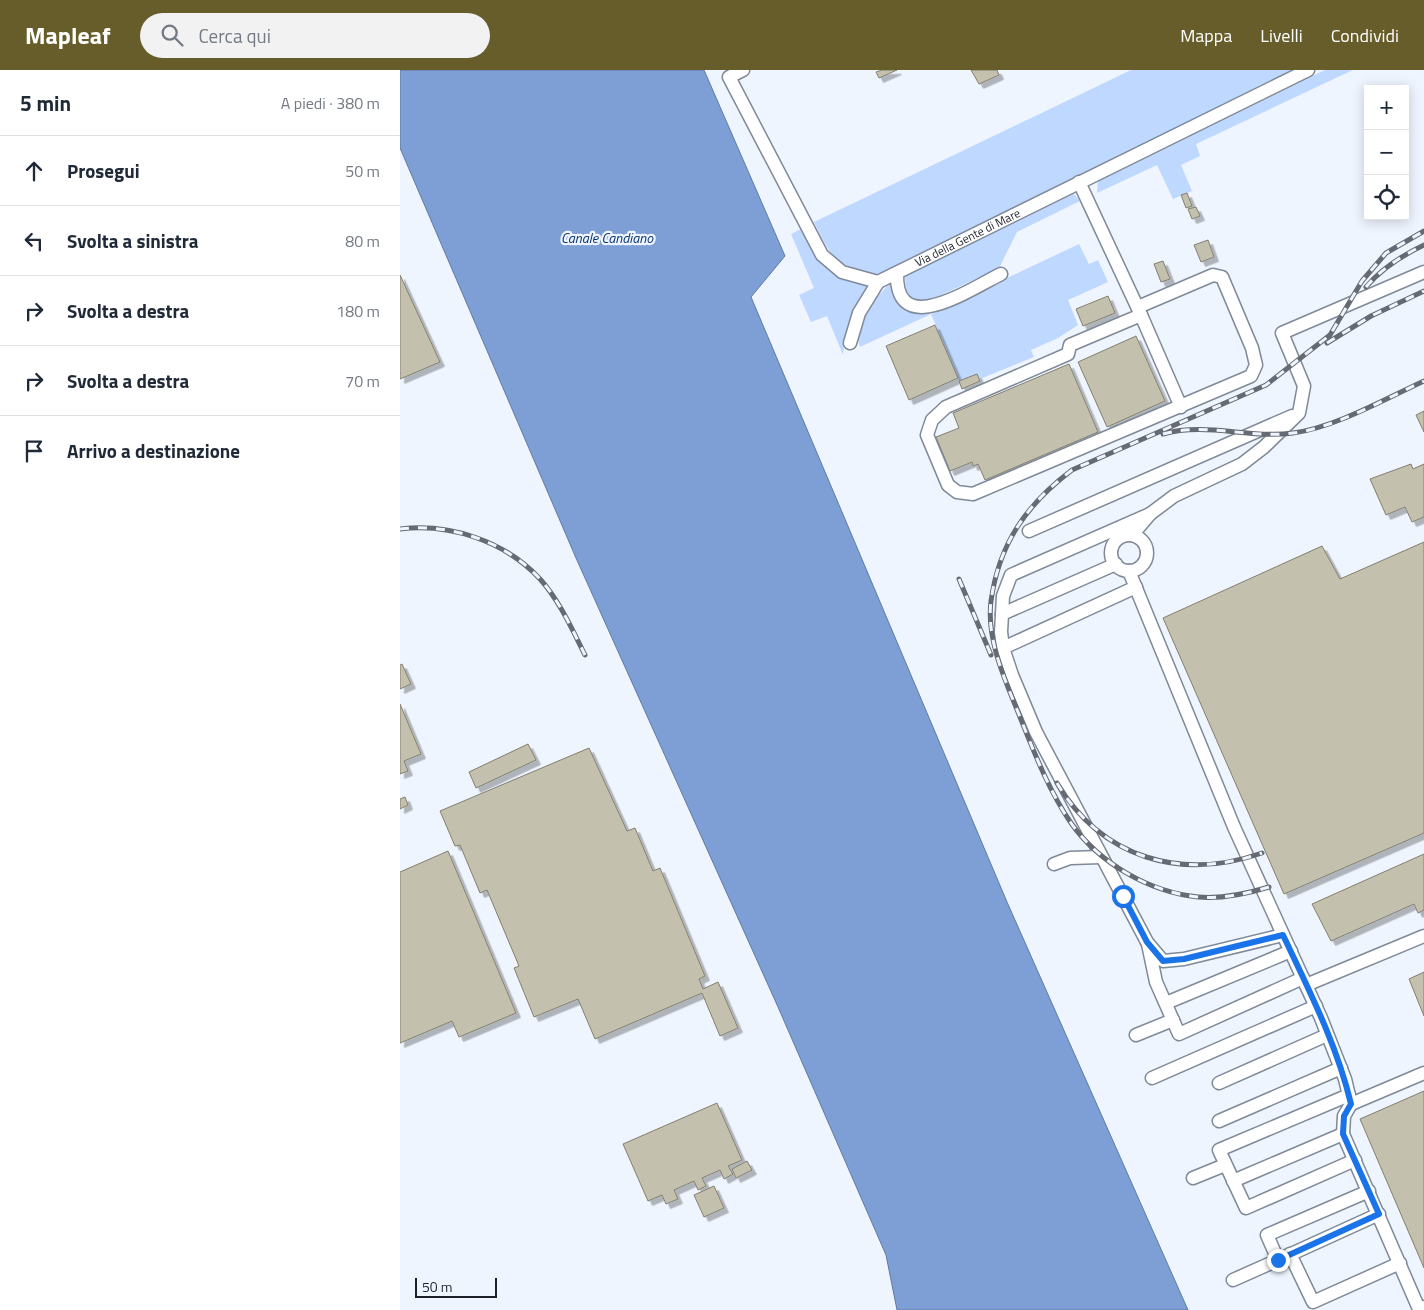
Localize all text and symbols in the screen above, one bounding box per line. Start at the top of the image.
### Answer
search box [140,13,490,58]
text: Mapleaf [25,17,110,53]
icon: search [158,21,186,49]
text: Cerca qui [198,21,271,50]
text: Mappa [1180,22,1232,49]
text: Livelli [1260,22,1303,49]
text: Condividi [1331,22,1399,49]
map controls [1364,85,1409,220]
button: + [1364,85,1409,130]
text: 5 min [20,87,71,119]
text: A piedi · 380 m [281,91,380,115]
button: − [1364,130,1409,175]
text: Prosegui [67,156,140,185]
icon: ahead [20,157,48,185]
text: 50 m [345,159,380,183]
button: locate [1364,175,1409,220]
street label: Via della Gente di Mare [911,203,1023,271]
text: Svolta a sinistra [67,226,198,255]
icon: left [20,227,48,255]
water label: Canale Candiano [561,227,654,248]
text: 80 m [345,229,380,253]
text: Svolta a destra [67,296,189,325]
icon: right [20,297,48,325]
text: 180 m [336,299,380,323]
text: Svolta a destra [67,366,189,395]
icon: right [20,367,48,395]
text: 70 m [345,369,380,393]
text: Arrivo a destinazione [67,436,240,465]
icon: arrive [20,437,48,465]
route start [1112,885,1135,908]
route end [1267,1249,1290,1272]
scale bar [415,1275,498,1298]
text: 50 m [422,1276,452,1297]

